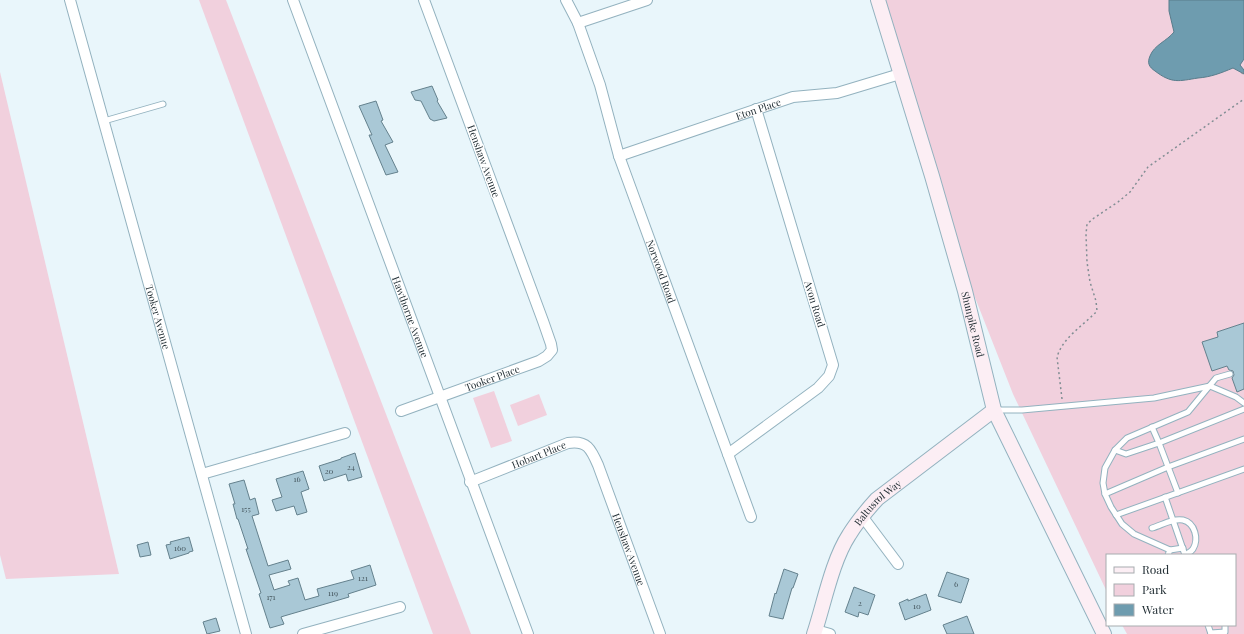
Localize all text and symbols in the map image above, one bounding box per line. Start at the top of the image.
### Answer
street label: Eton Place [734,95,783,123]
street label: Henshaw Avenue [464,123,504,199]
street label: Norwood Road [643,238,679,305]
street label: Hawthorne Avenue [389,274,432,360]
street label: Avon Road [801,278,829,329]
street label: Tooker Avenue [142,283,174,351]
street label: Shunpike Road [958,290,988,359]
street label: Tooker Place [463,362,522,394]
street label: Hobart Place [510,438,568,472]
house number: 24 [347,461,355,472]
house number: 20 [325,465,334,476]
house number: 16 [293,473,301,484]
street label: Baltusrol Way [851,476,904,528]
house number: 155 [241,503,251,514]
street label: Henshaw Avenue [609,511,649,588]
house number: 160 [174,542,186,553]
legend [1106,554,1236,626]
text: Road [1142,561,1169,577]
house number: 121 [358,572,368,583]
house number: 6 [954,578,958,589]
text: Park [1142,581,1167,597]
house number: 119 [328,587,338,598]
house number: 171 [266,591,276,602]
house number: 2 [858,597,862,608]
house number: 10 [913,600,921,611]
text: Water [1141,601,1175,617]

